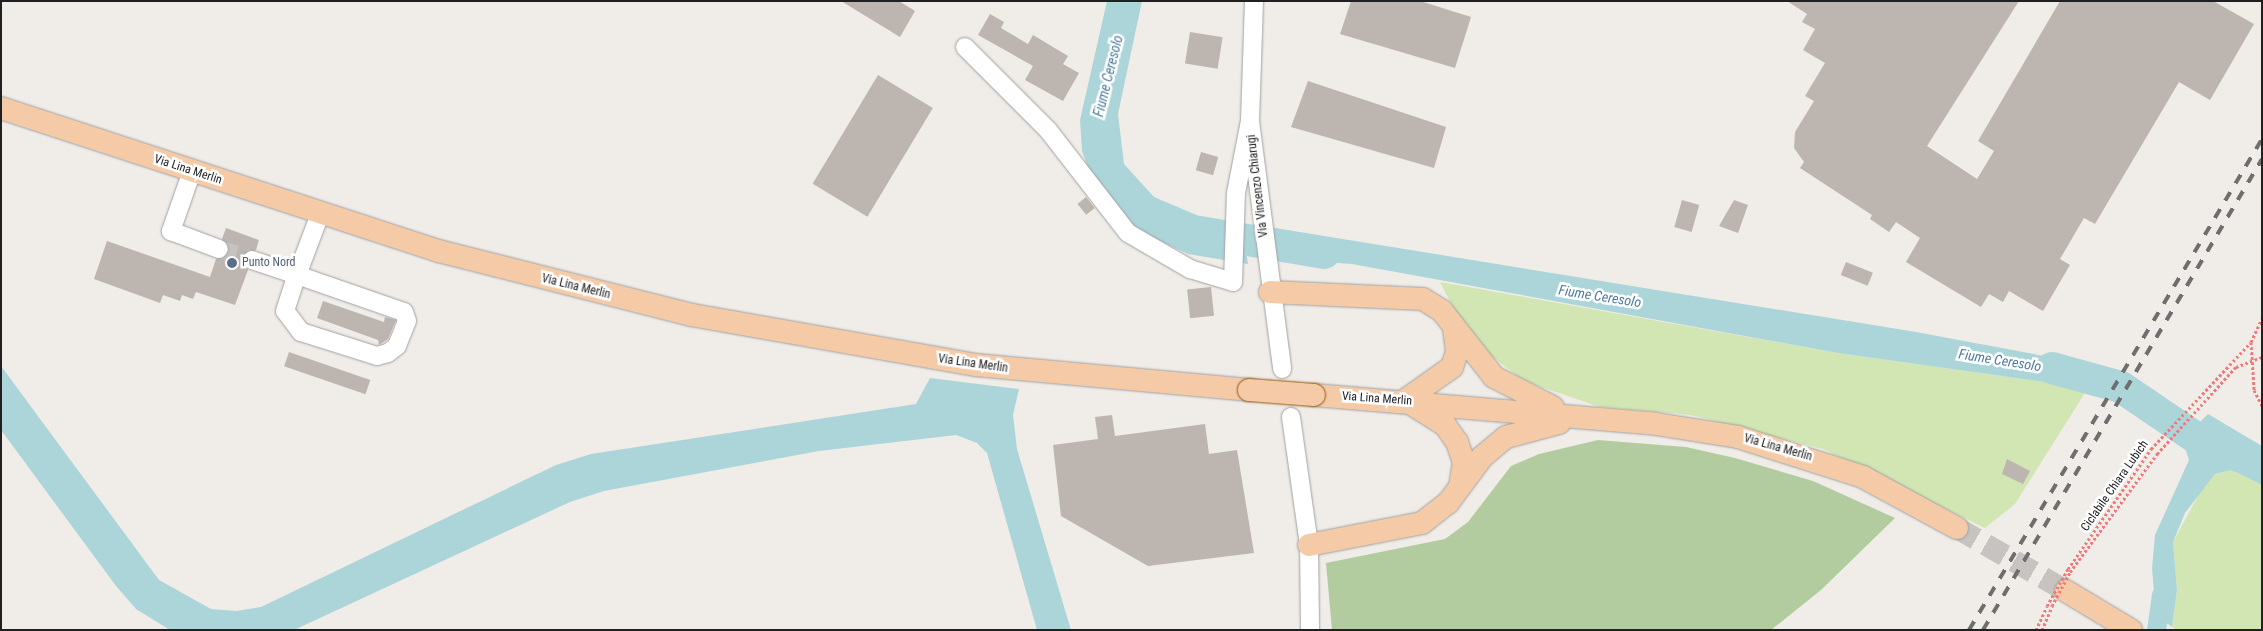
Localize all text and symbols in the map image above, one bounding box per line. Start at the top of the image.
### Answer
water label: Fiume Ceresolo [1090,34,1126,118]
street label: Via Vincenzo Chiarugi [1245,134,1271,238]
street label: Via Lina Merlin [152,152,224,188]
place label: Punto Nord [242,256,295,270]
marker: Punto Nord [226,257,238,269]
street label: Via Lina Merlin [540,271,612,303]
water label: Fiume Ceresolo [1558,281,1642,311]
water label: Fiume Ceresolo [1958,345,2042,375]
street label: Via Lina Merlin [937,352,1009,376]
street label: Via Lina Merlin [1341,389,1413,409]
street label: Via Lina Merlin [1742,431,1814,465]
street label: Ciclabile Chiara Lubich [2078,438,2152,534]

